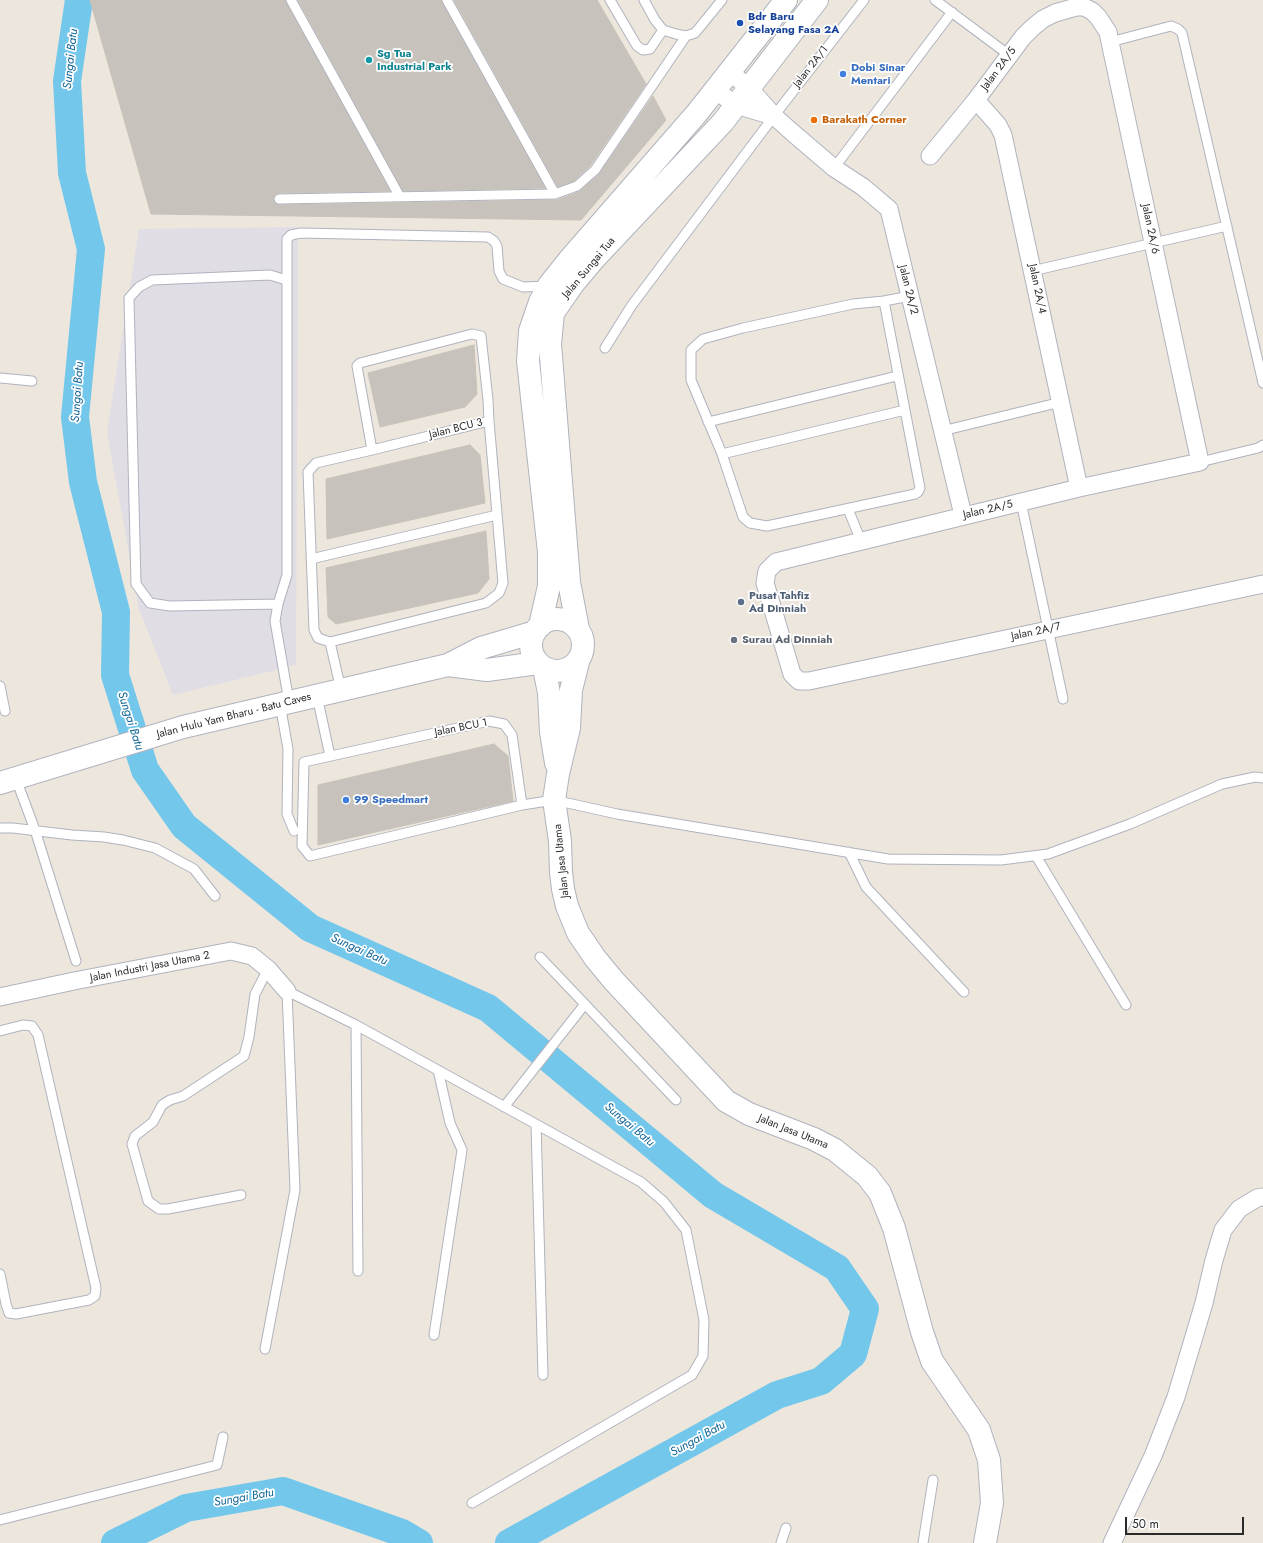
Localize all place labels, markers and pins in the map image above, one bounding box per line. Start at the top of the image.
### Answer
place label: Bdr Baru Selayang Fasa 2A [748,10,839,36]
marker: Bdr Baru Selayang Fasa 2A [735,18,745,28]
place label: Sg Tua Industrial Park [377,47,452,73]
marker: Sg Tua Industrial Park [364,55,374,65]
place label: Dobi Sinar Mentari [851,61,905,87]
marker: Dobi Sinar Mentari [838,69,848,79]
place label: Barakath Corner [822,113,907,127]
marker: Barakath Corner [809,115,819,125]
place label: Pusat Tahfiz Ad Dinniah [749,589,810,615]
marker: Pusat Tahfiz Ad Dinniah [736,597,746,607]
place label: Surau Ad Dinniah [742,633,832,647]
marker: Surau Ad Dinniah [729,635,739,645]
place label: 99 Speedmart [354,793,428,807]
marker: 99 Speedmart [341,795,351,805]

